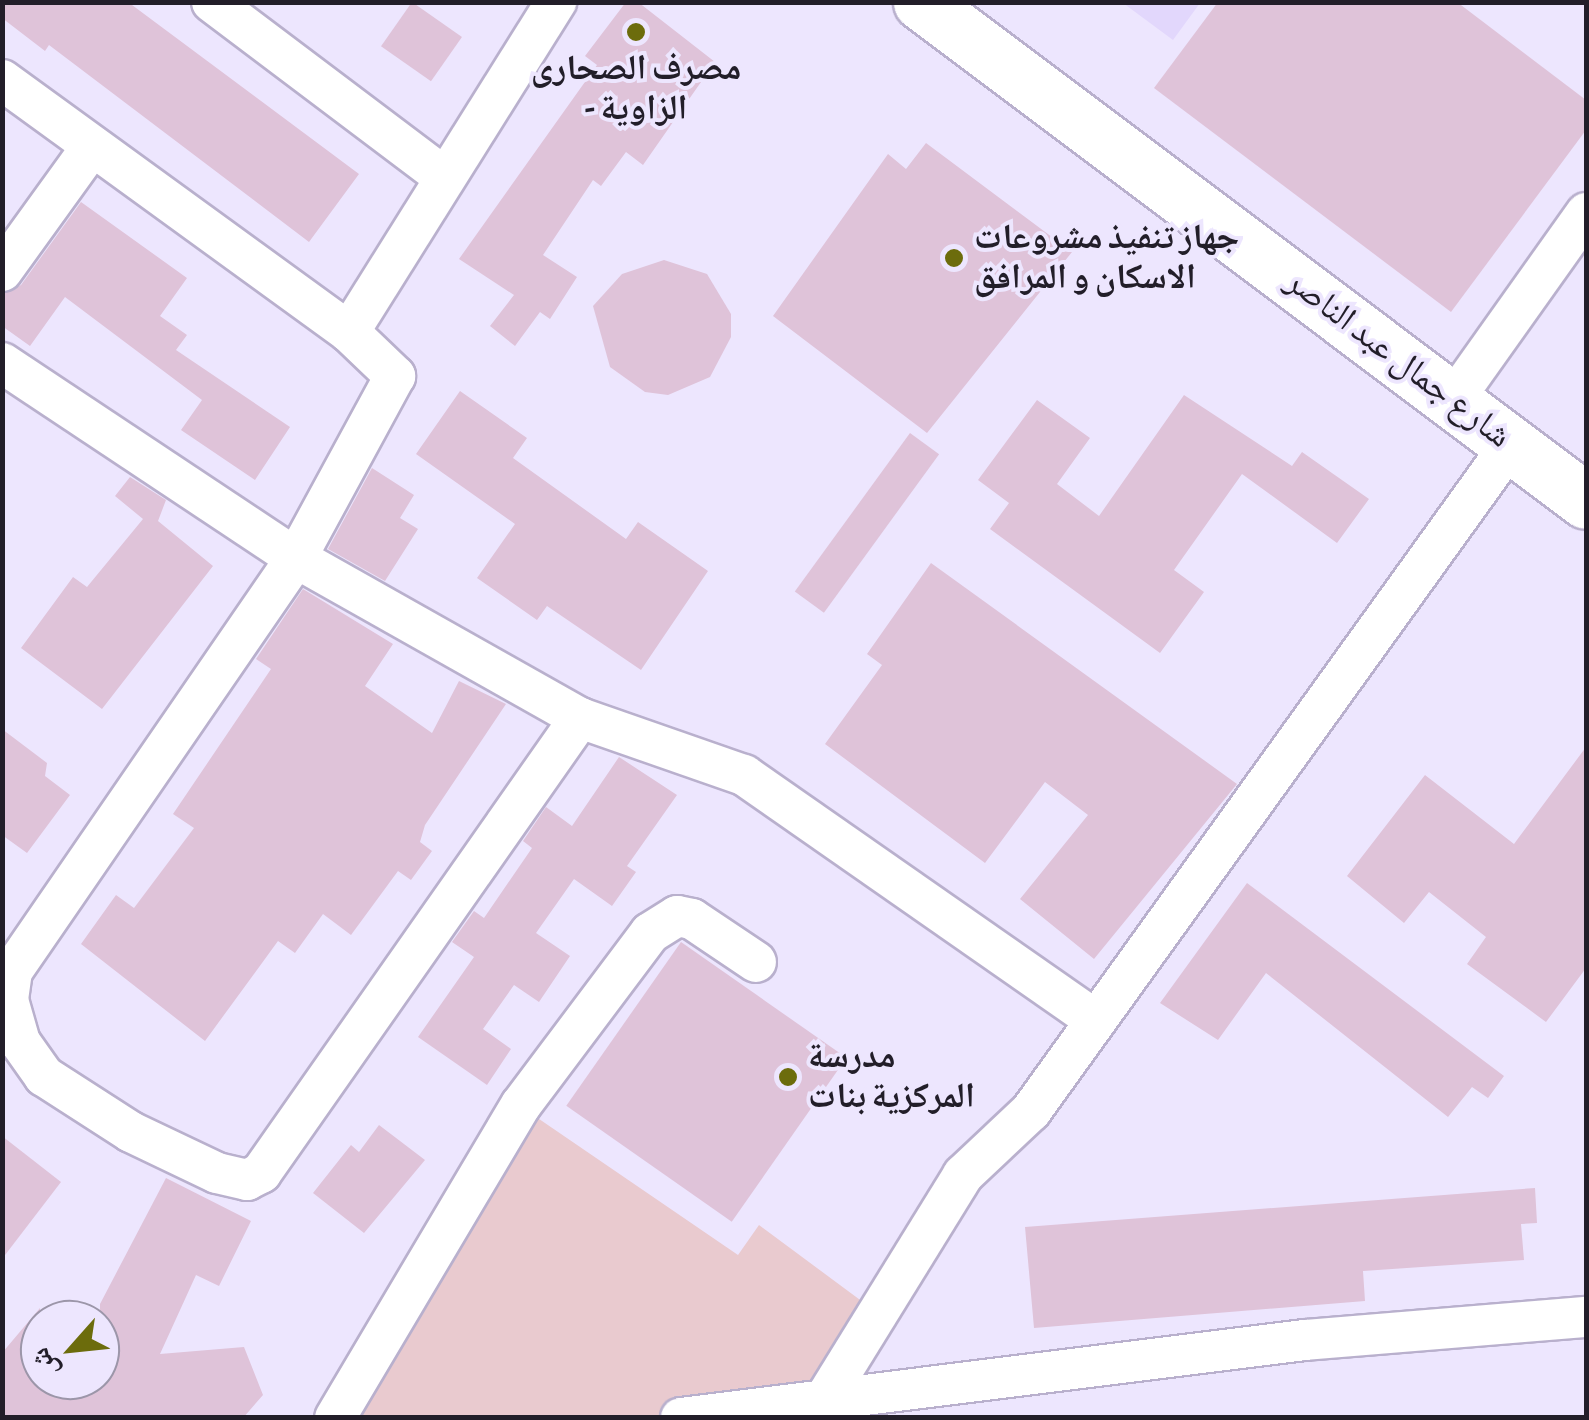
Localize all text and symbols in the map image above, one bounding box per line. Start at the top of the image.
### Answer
marker: مصرف الصحارى - الزاوية [625,21,647,43]
place label: مصرف الصحارى - الزاوية [531,48,741,130]
place label: جهاز تنفيذ مشروعات الاسكان و المرافق [974,217,1239,299]
marker: جهاز تنفيذ مشروعات الاسكان و المرافق [943,247,965,269]
street label: شارع جمال عبد الناصر [1277,261,1519,457]
place label: مدرسة المركزية بنات [808,1036,975,1118]
marker: مدرسة المركزية بنات [777,1066,799,1088]
north arrow [20,1300,120,1400]
text: ش [26,1343,64,1382]

